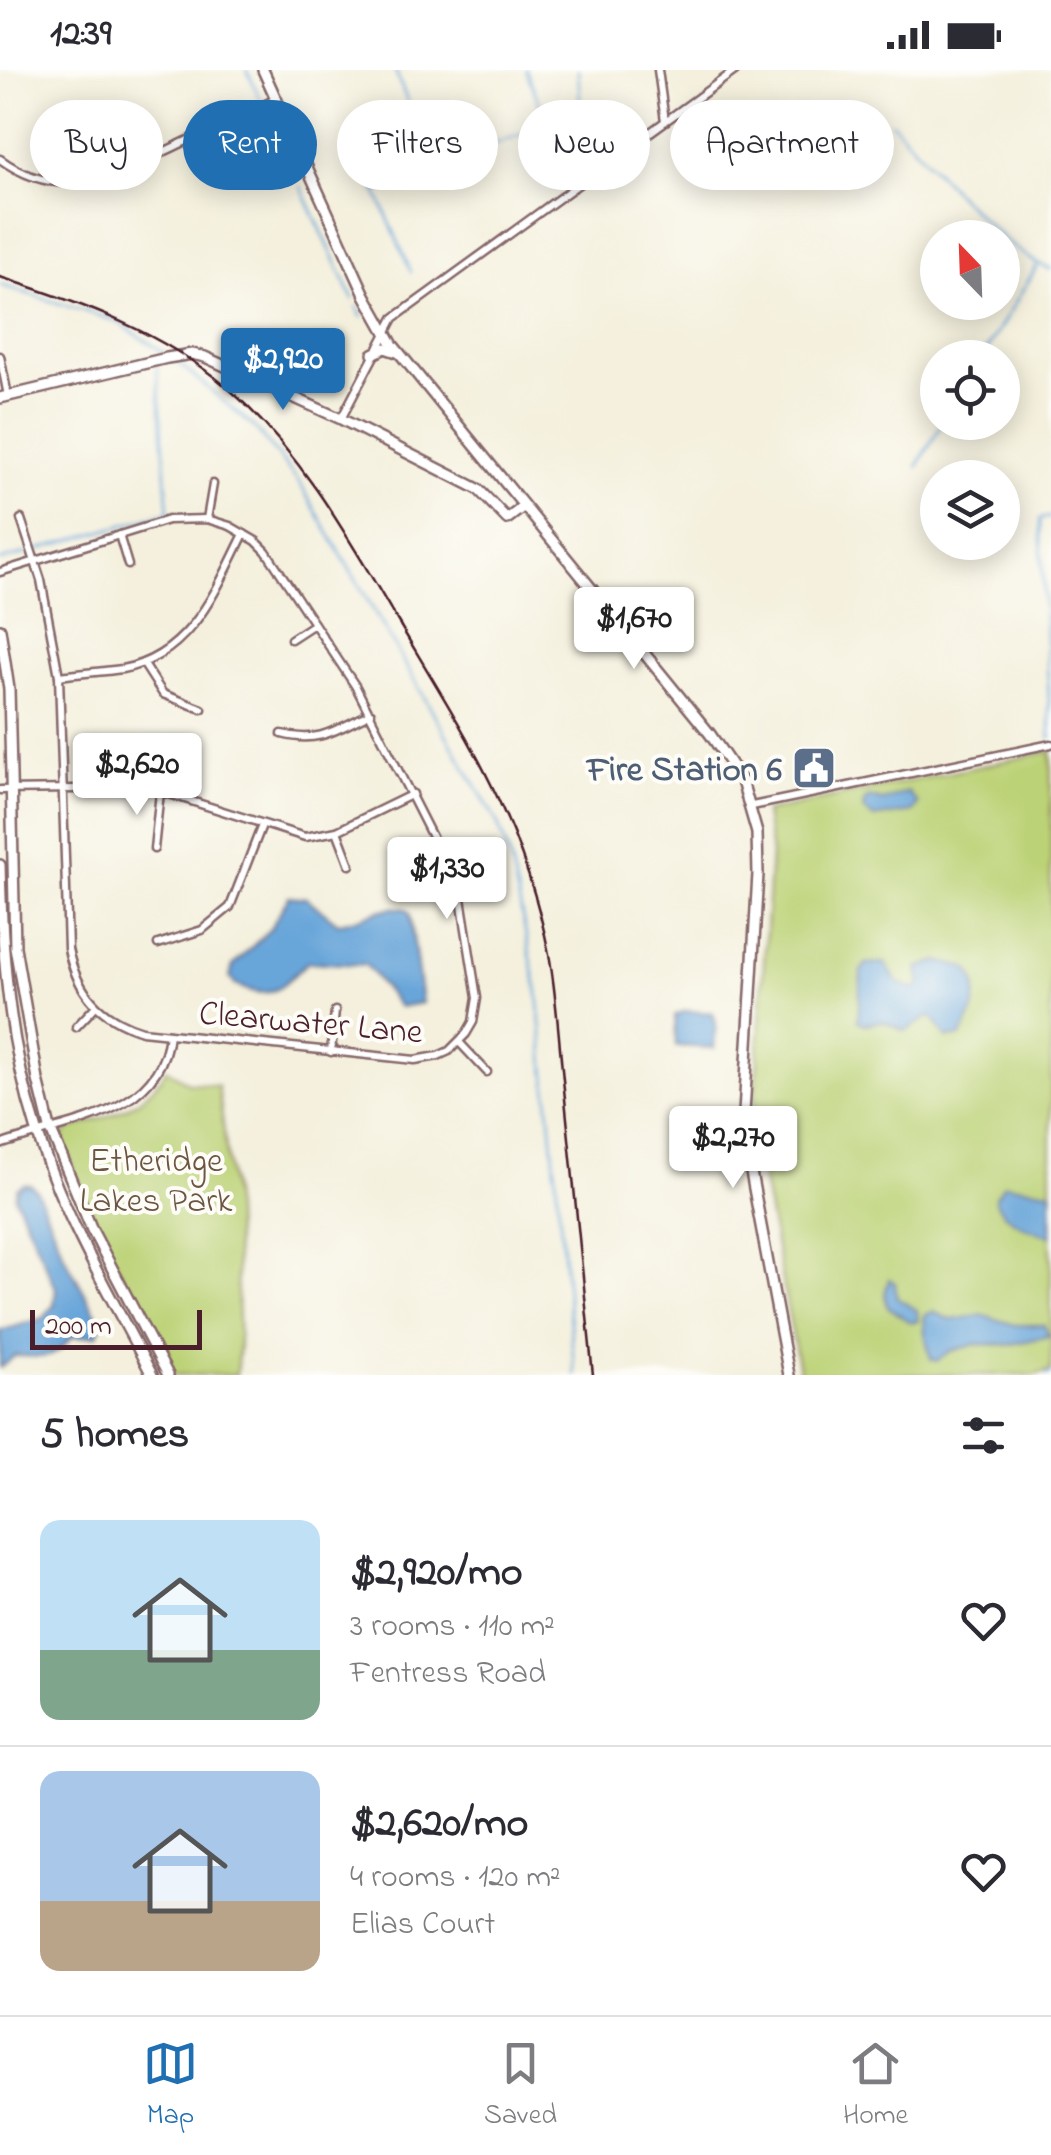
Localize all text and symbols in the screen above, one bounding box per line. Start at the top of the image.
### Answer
text: 12:39 [50,7,111,63]
chip: Buy [30,100,163,190]
chip: Rent [183,100,317,190]
chip: Filters [337,100,498,190]
chip: New [518,100,650,190]
chip: Apartment [670,100,894,190]
north arrow [920,220,1020,320]
map controls [920,220,1020,560]
pin: $2,920 [202,328,364,413]
text: $2,920 [243,337,323,384]
button: locate [920,340,1020,440]
button: layers [920,460,1020,560]
pin: $1,670 [553,587,715,672]
text: $1,670 [596,596,672,643]
pin: $2,620 [56,733,218,818]
text: $2,620 [95,742,179,789]
public building icon: Fire Station 6 [791,745,837,791]
place label: Fire Station 6 [585,746,783,797]
pin: $1,330 [366,837,528,922]
text: $1,330 [409,846,485,893]
street label: Clearwater Lane [197,989,425,1060]
pin: $2,270 [652,1106,814,1191]
text: $2,270 [691,1115,775,1162]
park label: Etheridge Lakes Park [80,1137,233,1228]
scale bar [30,1305,202,1350]
text: 200 m [45,1307,112,1348]
text: 5 homes [40,1405,189,1466]
icon: filters [956,1408,1011,1463]
text: $2,920/mo [350,1543,523,1604]
icon: home [120,1560,240,1680]
icon: heart [956,1593,1011,1648]
text: 3 rooms · 110 m² [350,1604,555,1651]
text: Fentress Road [350,1651,546,1698]
text: $2,620/mo [350,1794,528,1855]
icon: home [120,1811,240,1931]
icon: heart [956,1844,1011,1899]
text: 4 rooms · 120 m² [350,1855,561,1902]
text: Elias Court [350,1902,495,1949]
tab: Map [143,2036,198,2137]
tab: Saved [484,2036,557,2137]
tab: Home [843,2036,908,2137]

